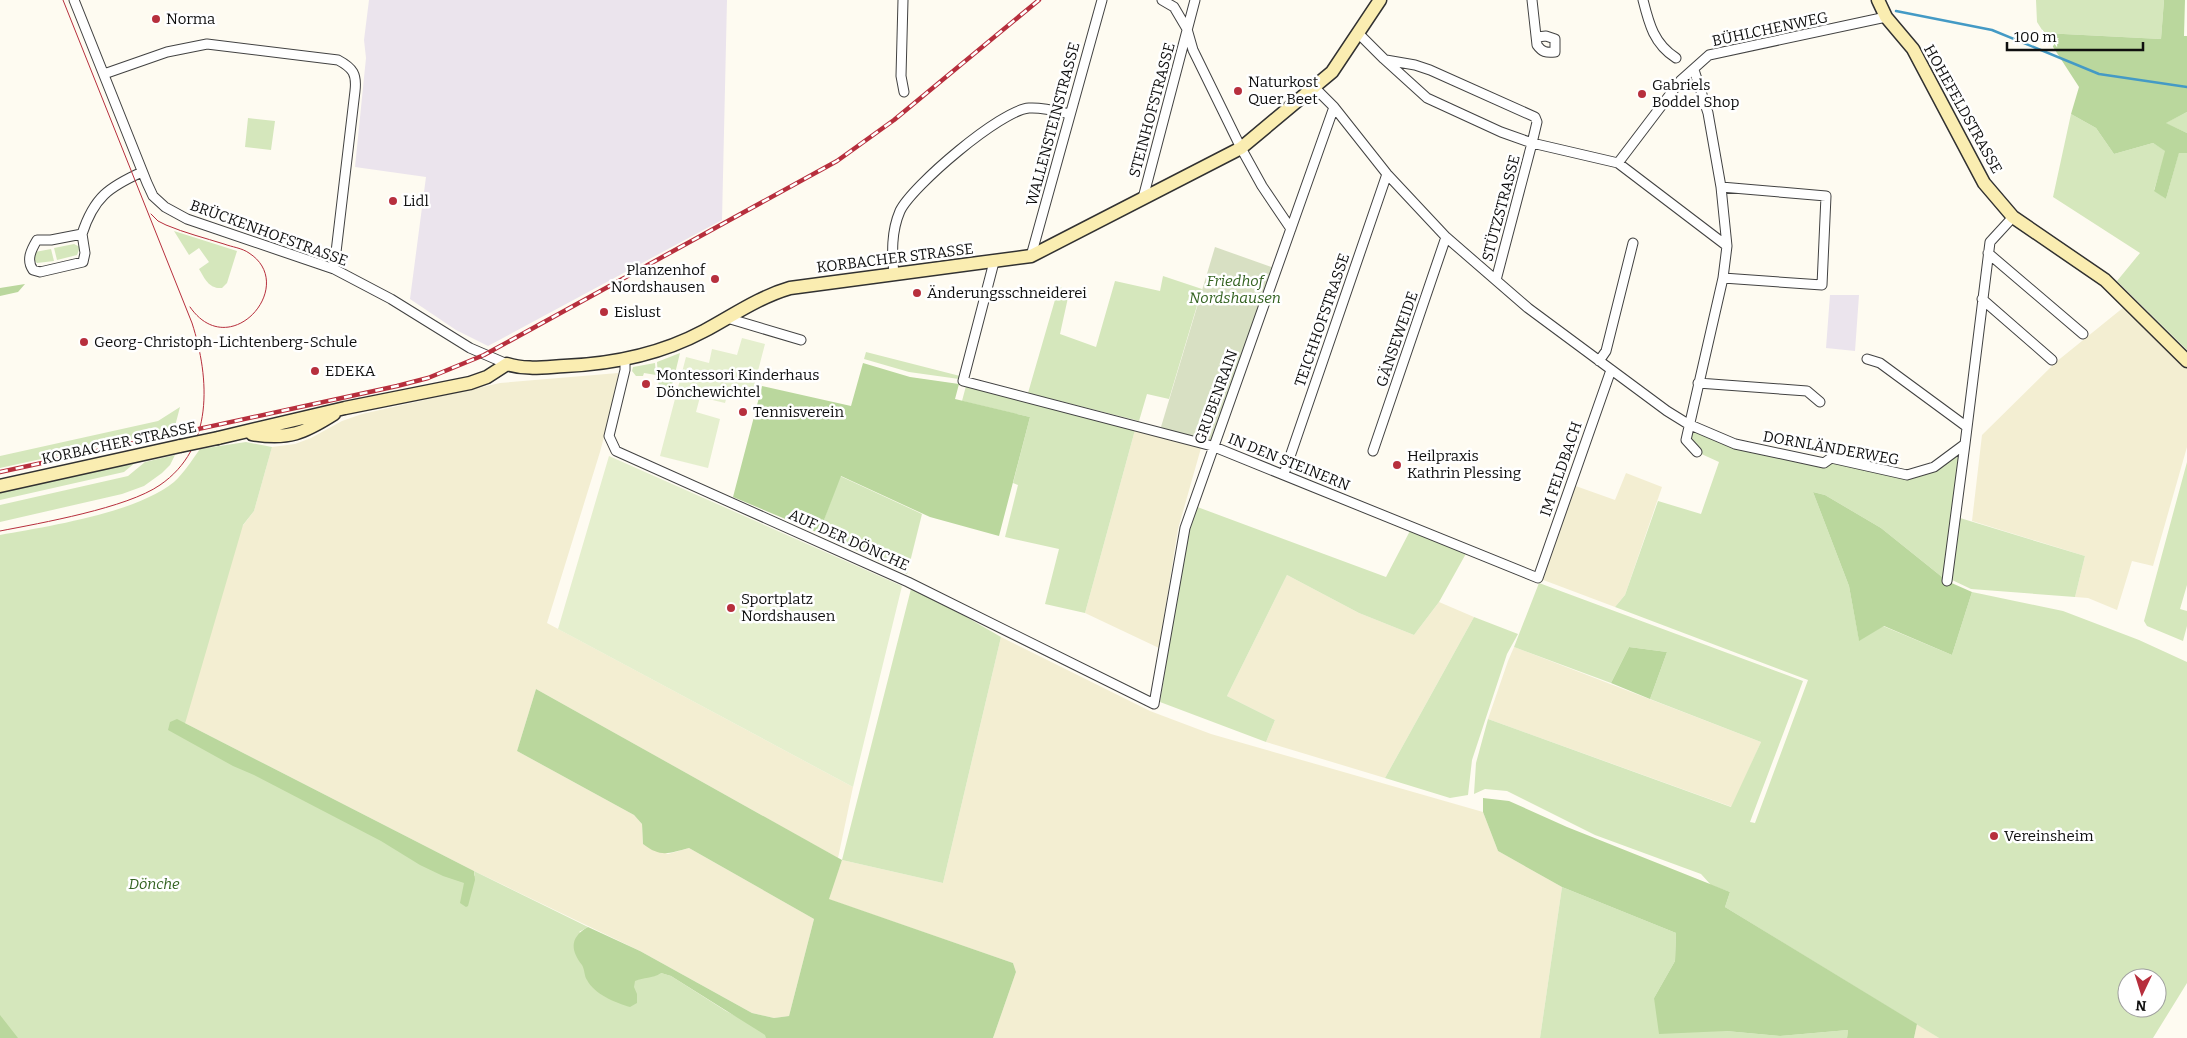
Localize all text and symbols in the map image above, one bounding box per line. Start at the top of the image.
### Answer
street label: BÜHLCHENWEG [1710,8,1830,50]
place label: Norma [166,10,215,28]
marker: Norma [150,13,162,25]
scale bar [2007,20,2143,52]
text: 100 m [2014,28,2057,46]
street label: WALLENSTEINSTRASSE [1022,40,1084,208]
street label: STEINHOFSTRASSE [1125,41,1179,179]
street label: HOHEFELDSTRASSE [1920,41,2006,177]
place label: Naturkost Quer Beet [1248,73,1319,108]
place label: Gabriels Boddel Shop [1652,76,1739,111]
marker: Naturkost Quer Beet [1232,85,1244,97]
marker: Gabriels Boddel Shop [1636,88,1648,100]
street label: STÜTZSTRASSE [1478,153,1524,263]
place label: Lidl [403,192,429,210]
marker: Lidl [387,195,399,207]
street label: BRÜCKENHOFSTRASSE [188,196,350,270]
street label: KORBACHER STRASSE [816,239,974,277]
street label: TEICHHOFSTRASSE [1291,251,1353,389]
place label: Planzenhof Nordshausen [611,261,707,296]
park label: Friedhof Nordshausen [1189,272,1281,307]
marker: Planzenhof Nordshausen [709,273,721,285]
place label: Änderungsschneiderei [927,284,1087,302]
marker: Änderungsschneiderei [911,287,923,299]
street label: GÄNSEWEIDE [1372,289,1422,389]
place label: Eislust [614,303,662,321]
marker: Eislust [598,306,610,318]
place label: Georg-Christoph-Lichtenberg-Schule [94,333,357,351]
marker: Georg-Christoph-Lichtenberg-Schule [78,336,90,348]
street label: GRUBENRAIN [1191,347,1241,447]
place label: EDEKA [325,362,376,380]
marker: EDEKA [309,365,321,377]
place label: Montessori Kinderhaus Dönchewichtel [656,366,819,401]
marker: Montessori Kinderhaus Dönchewichtel [640,378,652,390]
place label: Tennisverein [753,403,844,421]
marker: Tennisverein [737,406,749,418]
street label: KORBACHER STRASSE [40,418,198,468]
street label: IM FELDBACH [1536,419,1586,519]
street label: DORNLÄNDERWEG [1761,427,1901,469]
street label: IN DEN STEINERN [1226,429,1353,495]
place label: Heilpraxis Kathrin Plessing [1407,447,1521,482]
marker: Heilpraxis Kathrin Plessing [1391,459,1403,471]
street label: AUF DER DÖNCHE [786,505,912,575]
place label: Sportplatz Nordshausen [741,590,836,625]
marker: Sportplatz Nordshausen [725,602,737,614]
place label: Vereinsheim [2004,827,2094,845]
marker: Vereinsheim [1988,830,2000,842]
park label: Dönche [128,875,180,893]
north arrow [2117,968,2167,1018]
text: N [2135,997,2147,1014]

